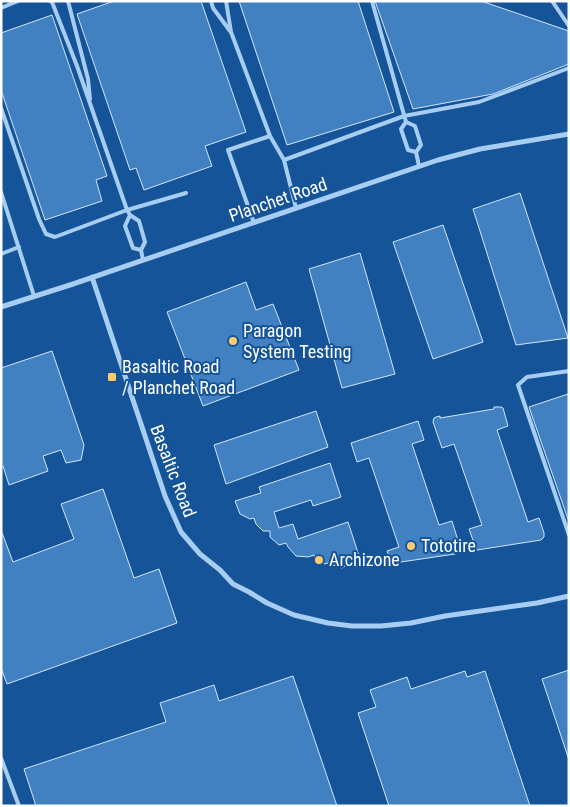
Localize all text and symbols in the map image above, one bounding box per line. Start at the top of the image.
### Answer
street label: Planchet Road [226,173,330,226]
place label: Paragon System Testing [243,320,351,362]
marker: Paragon System Testing [227,335,239,347]
place label: Basaltic Road / Planchet Road [122,356,235,398]
marker: Basaltic Road / Planchet Road [106,371,118,383]
street label: Basaltic Road [146,422,201,520]
place label: Tototire [421,535,476,556]
marker: Tototire [405,540,417,552]
place label: Archizone [329,549,400,570]
marker: Archizone [313,554,325,566]

